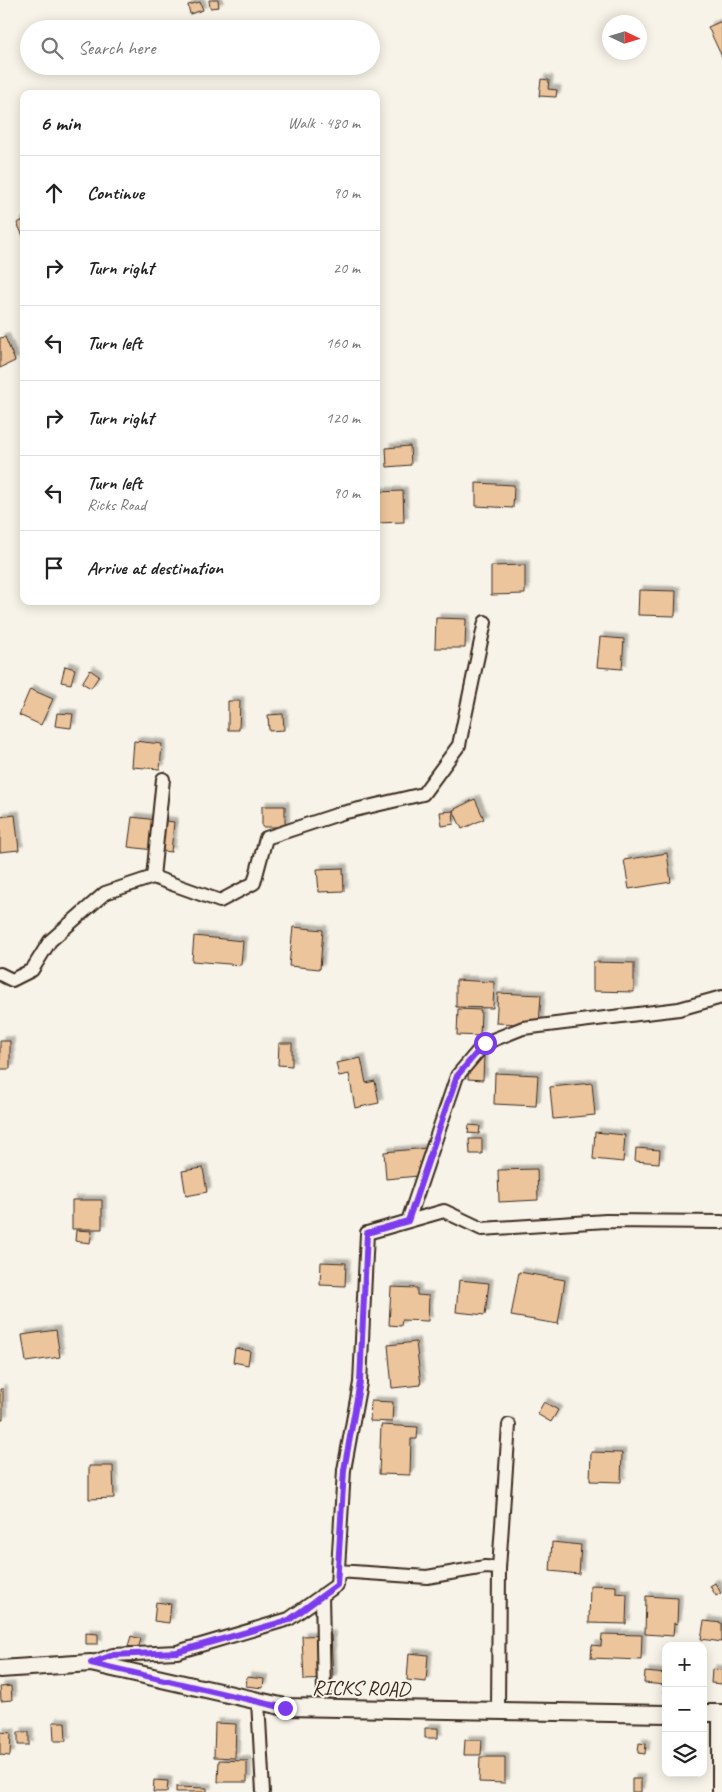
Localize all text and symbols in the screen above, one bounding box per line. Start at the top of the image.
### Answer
north arrow [602,15,647,60]
search box [20,20,380,75]
icon: search [38,34,66,62]
text: Search here [78,36,155,60]
text: 6 min [40,110,81,136]
text: Walk · 480 m [288,113,360,133]
icon: ahead [40,179,68,207]
text: Continue [87,181,144,205]
text: 90 m [333,183,360,203]
icon: right [40,254,68,282]
text: Turn right [87,256,154,280]
text: 20 m [333,258,360,278]
icon: left [40,329,68,357]
text: Turn left [87,331,142,355]
text: 160 m [326,333,360,353]
icon: right [40,404,68,432]
text: Turn right [87,406,154,430]
text: 120 m [326,408,360,428]
text: Turn left [87,471,142,495]
icon: left [40,479,68,507]
text: 90 m [333,483,360,503]
text: Ricks Road [87,495,146,515]
icon: arrive [40,554,68,582]
text: Arrive at destination [87,556,223,580]
route start [474,1032,497,1055]
map controls [662,1642,707,1777]
button: + [662,1642,707,1687]
street label: RICKS ROAD [312,1674,412,1702]
button: − [662,1687,707,1732]
route end [274,1697,297,1720]
button: layers [662,1732,707,1777]

